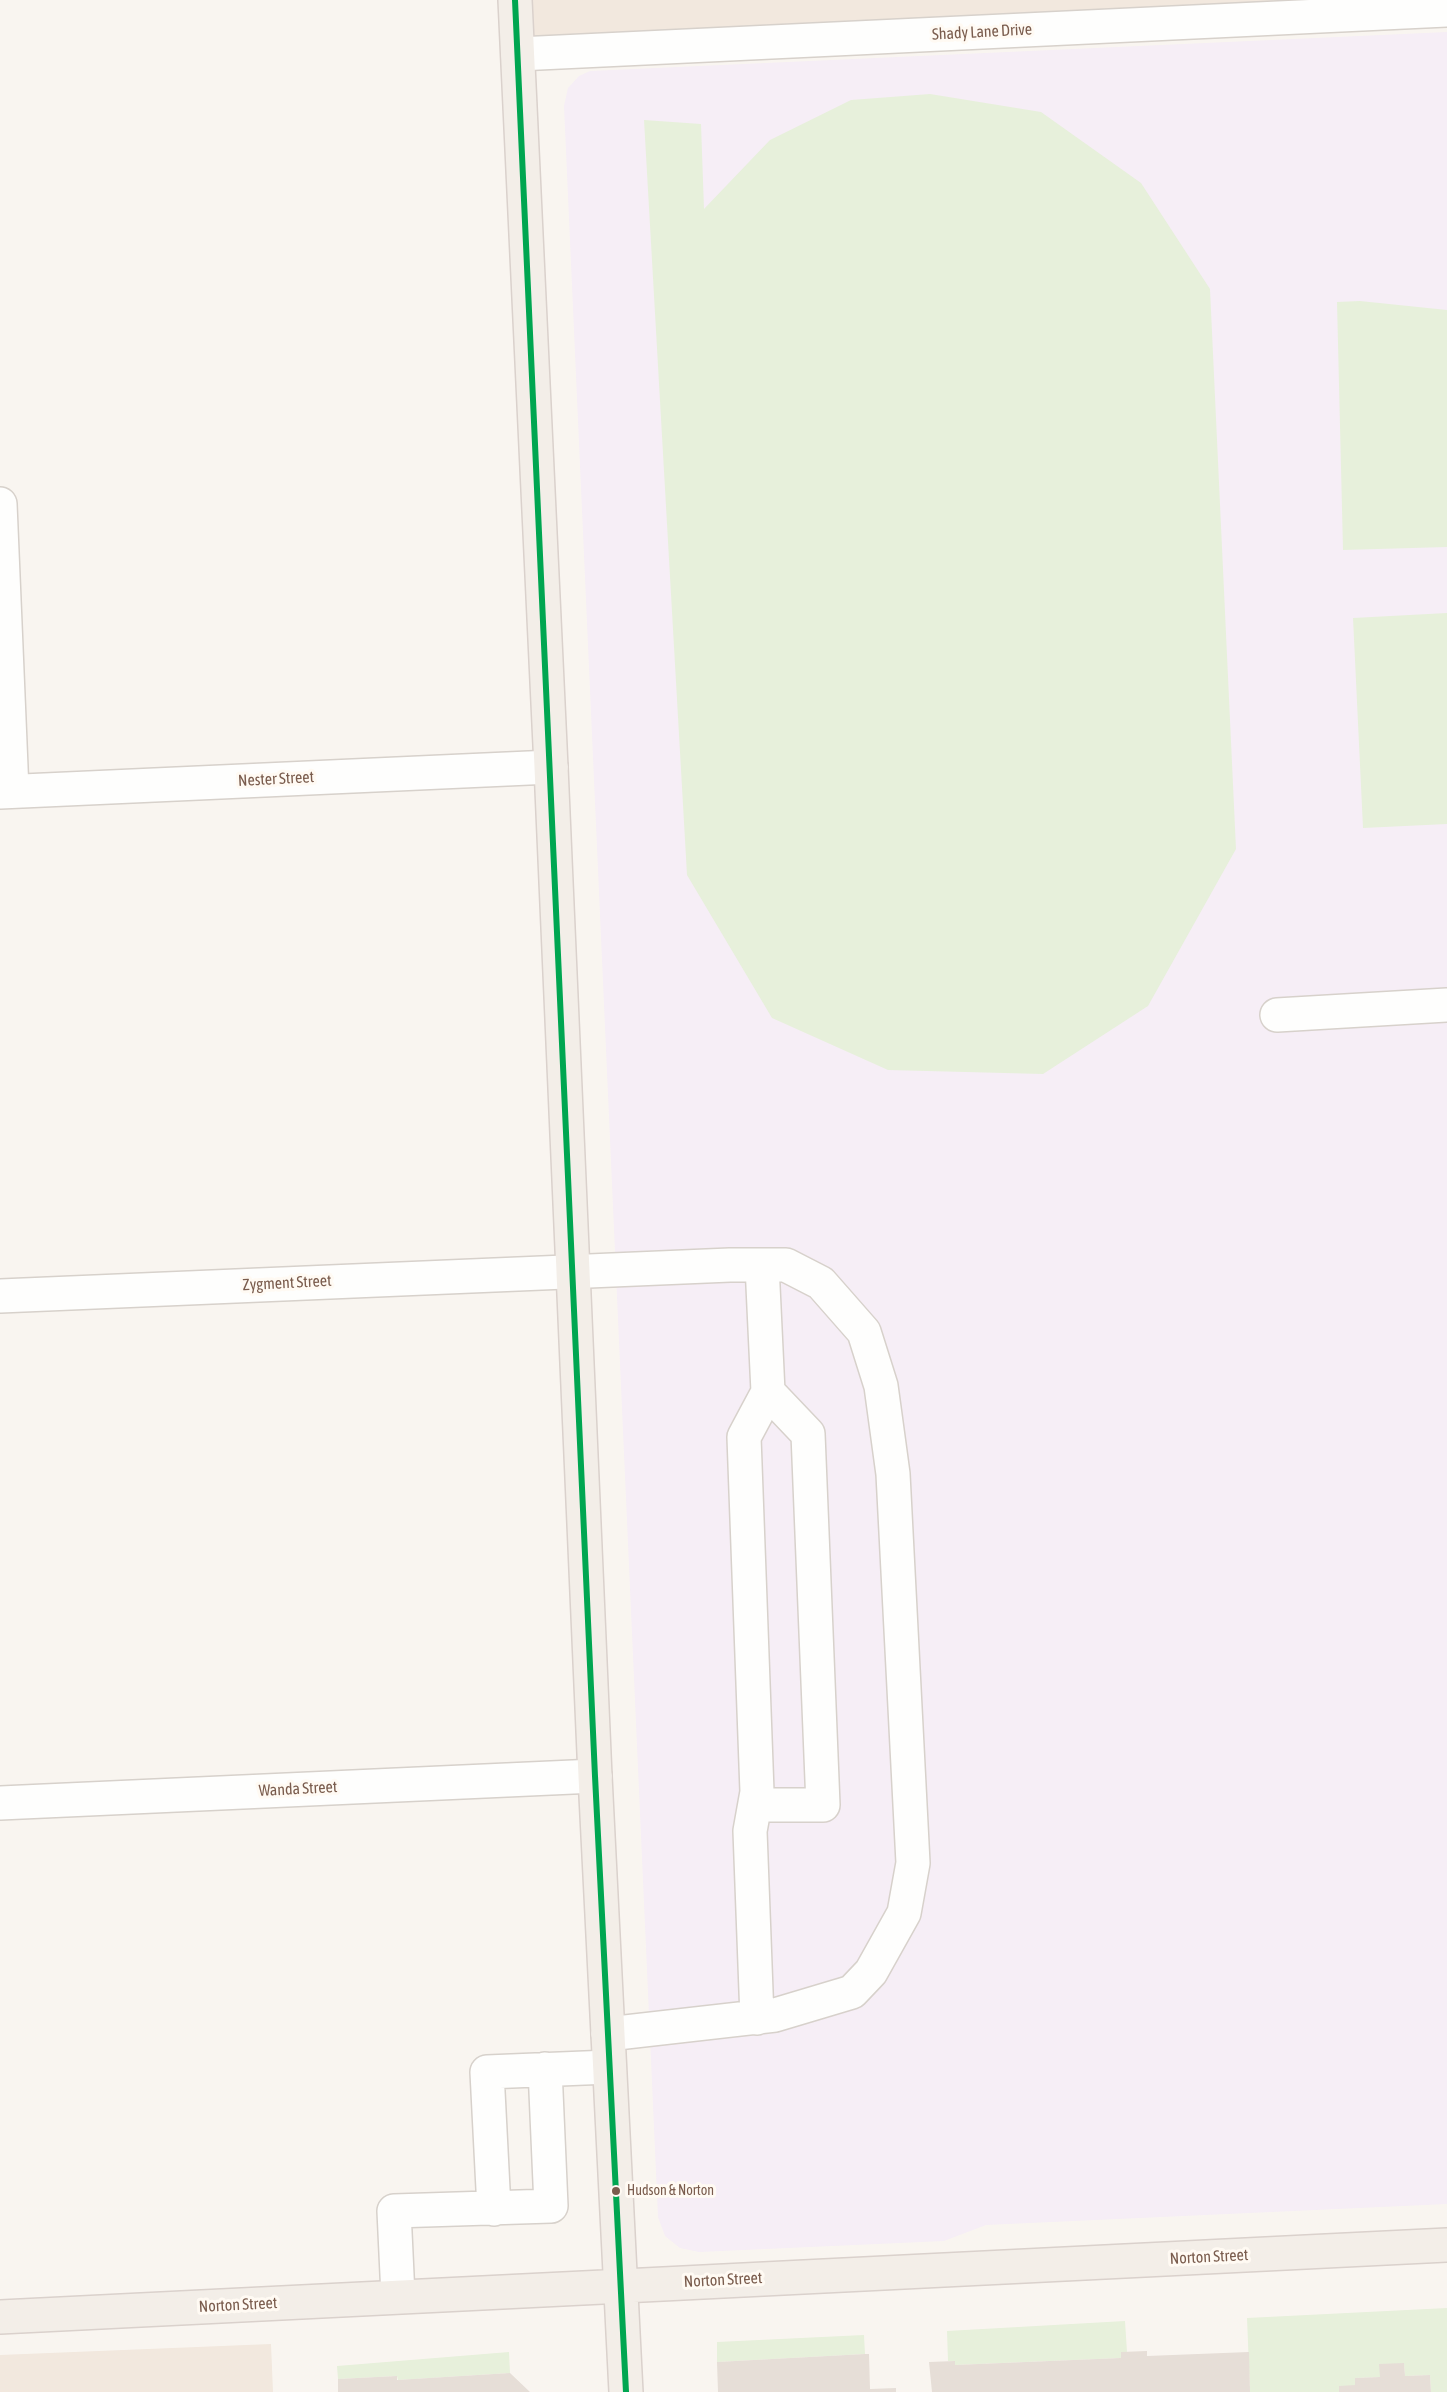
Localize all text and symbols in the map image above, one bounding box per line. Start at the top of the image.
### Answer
street label: Shady Lane Drive [931,20,1033,44]
street label: Nester Street [238,767,314,791]
street label: Zygment Street [242,1271,332,1295]
street label: Wanda Street [258,1777,338,1801]
place label: Hudson & Norton [627,2183,714,2199]
marker: Hudson & Norton [610,2185,622,2197]
street label: Norton Street [1169,2245,1249,2269]
street label: Norton Street [683,2268,763,2292]
street label: Norton Street [198,2293,278,2317]

